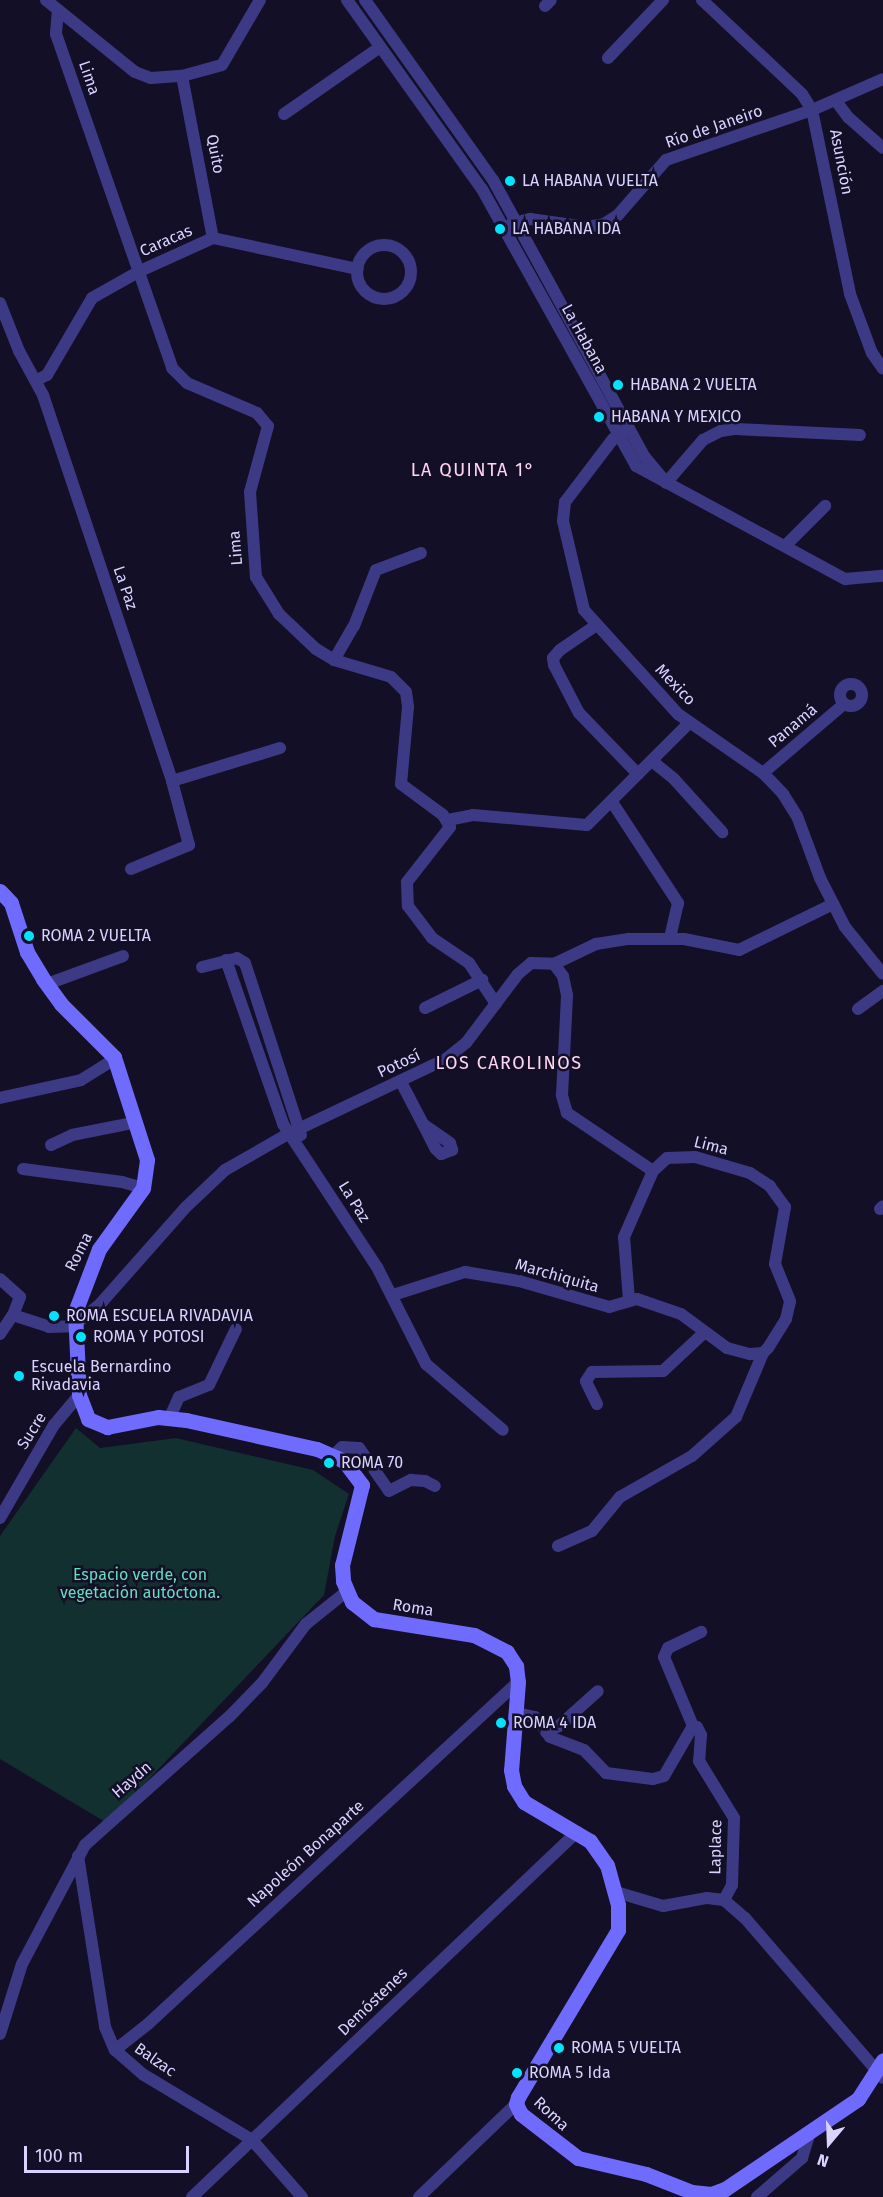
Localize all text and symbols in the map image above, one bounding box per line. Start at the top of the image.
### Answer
street label: Lima [74,58,104,98]
street label: Río de Janeiro [663,101,765,153]
street label: Asunción [825,128,857,196]
street label: Quito [202,133,228,175]
place label: LA HABANA VUELTA [522,171,658,191]
marker: LA HABANA VUELTA [503,174,517,188]
place label: LA HABANA IDA [512,219,621,239]
street label: Caracas [137,221,195,261]
marker: LA HABANA IDA [493,222,507,236]
street label: La Habana [557,301,611,377]
place label: HABANA 2 VUELTA [630,375,757,395]
marker: HABANA 2 VUELTA [611,378,625,392]
place label: HABANA Y MEXICO [611,407,741,427]
marker: HABANA Y MEXICO [592,410,606,424]
district label: LA QUINTA 1° [411,459,535,481]
street label: Lima [225,530,247,566]
street label: La Paz [109,564,141,612]
street label: Mexico [651,660,699,710]
street label: Panamá [765,700,821,752]
place label: ROMA 2 VUELTA [41,926,151,946]
marker: ROMA 2 VUELTA [22,929,36,943]
street label: Potosí [375,1046,423,1082]
district label: LOS CAROLINOS [435,1052,583,1074]
street label: Lima [692,1132,730,1160]
street label: La Paz [334,1178,374,1226]
street label: Roma [61,1229,97,1275]
street label: Marchiquita [513,1255,601,1297]
place label: ROMA ESCUELA RIVADAVIA [66,1306,253,1326]
marker: ROMA ESCUELA RIVADAVIA [47,1309,61,1323]
place label: ROMA Y POTOSI [93,1327,204,1347]
marker: ROMA Y POTOSI [74,1330,88,1344]
place label: Escuela Bernardino Rivadavia [31,1357,171,1395]
marker: Escuela Bernardino Rivadavia [12,1369,26,1383]
street label: Sucre [13,1409,51,1453]
place label: ROMA 70 [341,1453,403,1473]
marker: ROMA 70 [322,1456,336,1470]
park label: Espacio verde, con vegetación autóctona. [60,1565,220,1603]
street label: Roma [391,1595,435,1621]
place label: ROMA 4 IDA [513,1713,596,1733]
marker: ROMA 4 IDA [494,1716,508,1730]
street label: Haydn [108,1758,156,1802]
street label: Napoleón Bonaparte [244,1797,368,1911]
street label: Laplace [706,1819,726,1875]
street label: Demóstenes [334,1964,412,2040]
place label: ROMA 5 VUELTA [571,2038,681,2058]
street label: Balzac [131,2039,179,2081]
marker: ROMA 5 VUELTA [552,2041,566,2055]
place label: ROMA 5 Ida [529,2063,611,2083]
marker: ROMA 5 Ida [510,2066,524,2080]
street label: Roma [529,2093,573,2135]
north arrow [799,2113,859,2173]
scale bar [27,2134,192,2172]
text: 100 m [35,2145,83,2167]
text: N [815,2150,831,2171]

